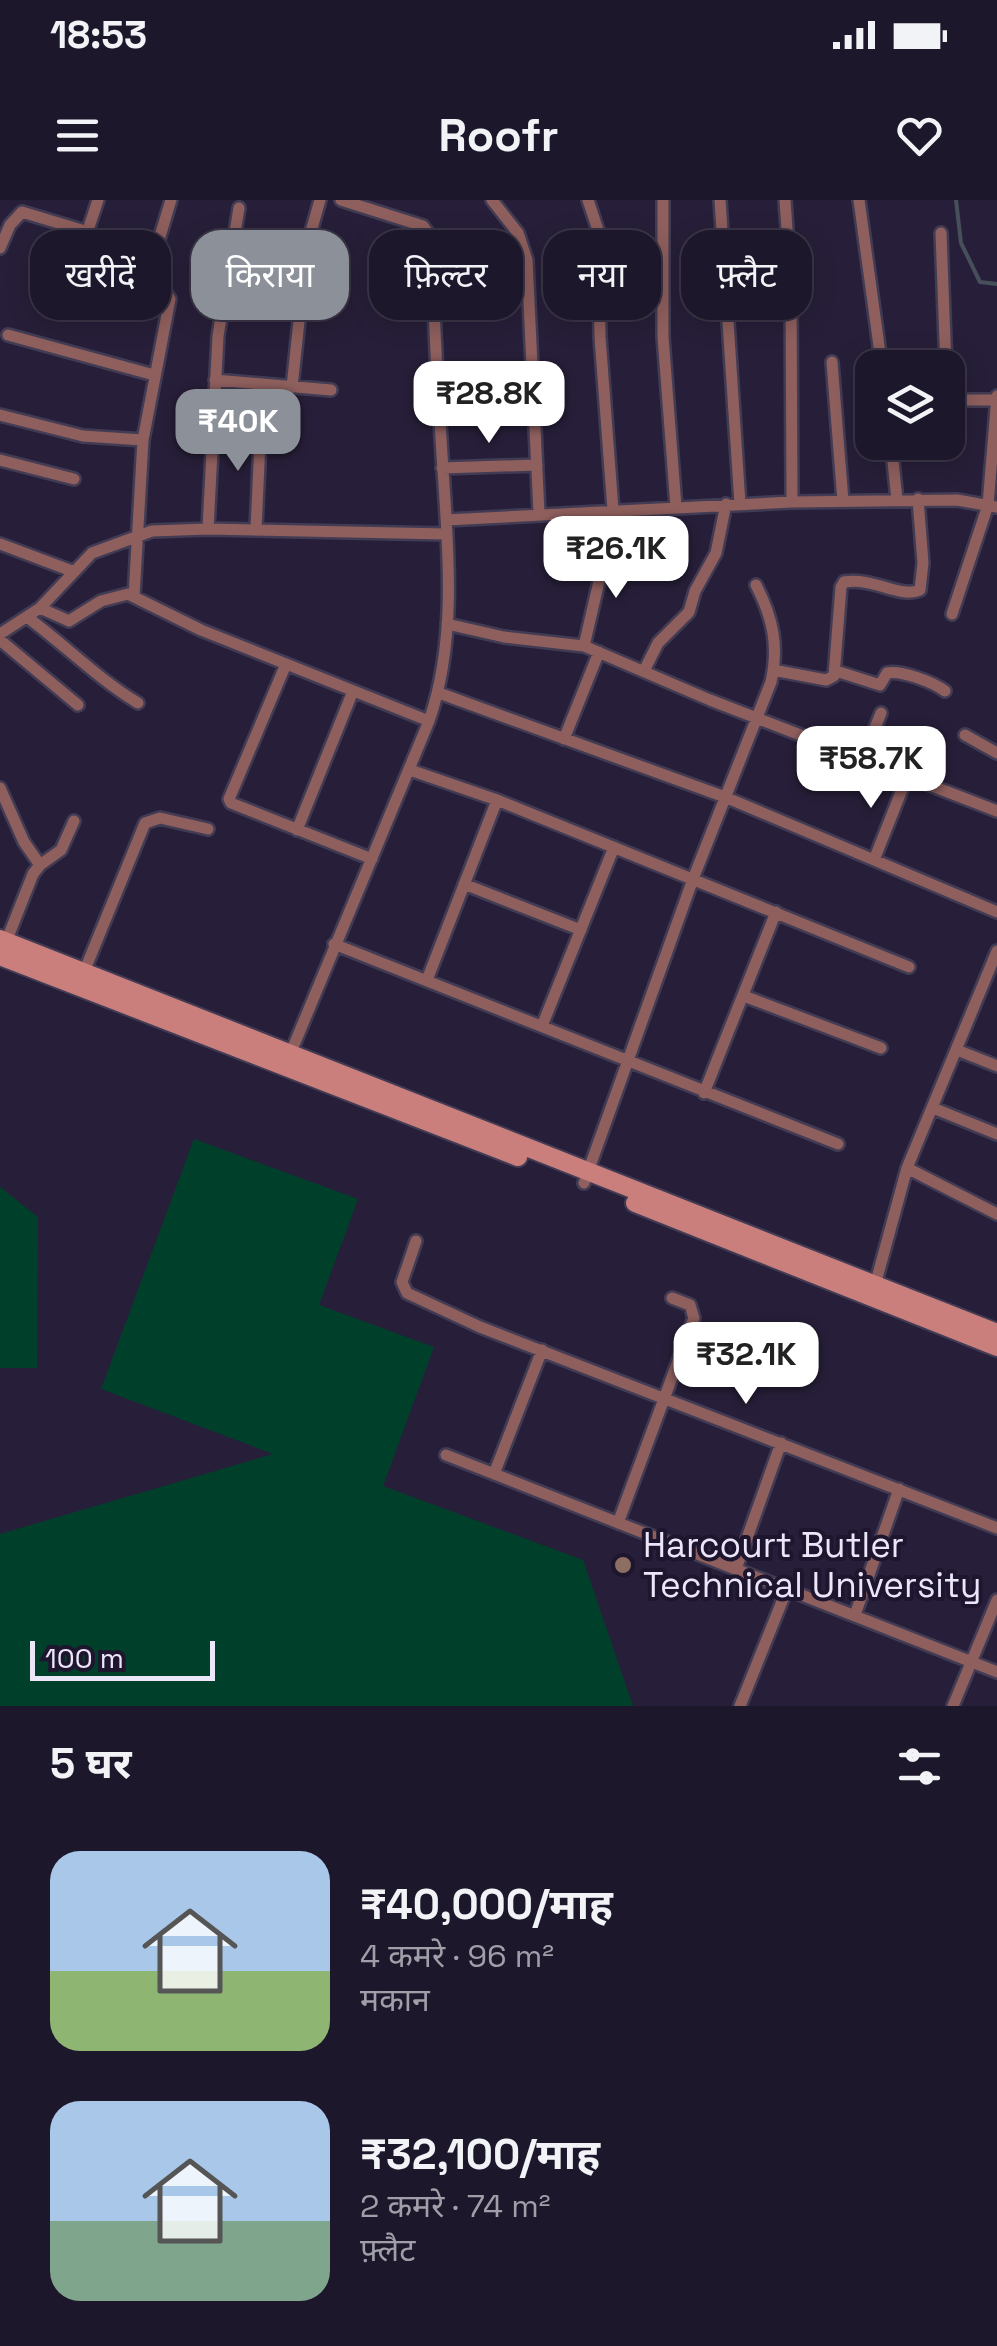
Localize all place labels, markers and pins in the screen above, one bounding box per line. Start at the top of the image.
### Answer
pin: ₹28.8K [408,361,570,446]
pin: ₹40K [179,389,297,474]
pin: ₹26.1K [535,516,697,601]
pin: ₹58.7K [790,726,952,811]
pin: ₹32.1K [665,1322,827,1407]
place label: Harcourt Butler Technical University [643,1523,981,1607]
marker: Harcourt Butler Technical University [612,1554,634,1576]

